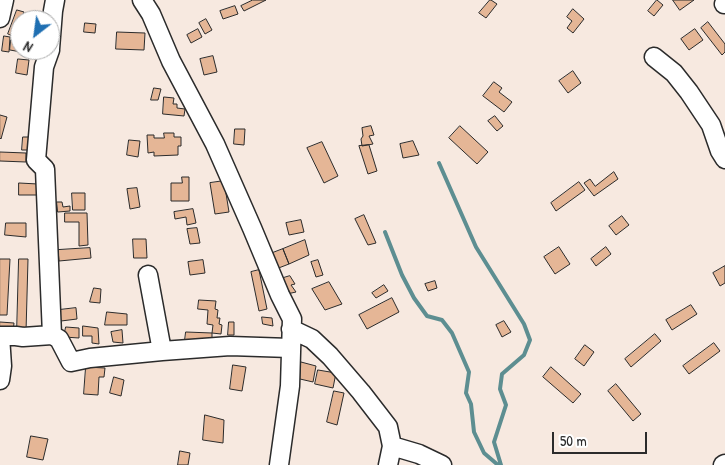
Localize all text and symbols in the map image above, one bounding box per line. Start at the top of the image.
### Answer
north arrow [10,10,60,60]
text: N [20,37,36,58]
scale bar [555,422,650,454]
text: 50 m [560,430,587,451]

